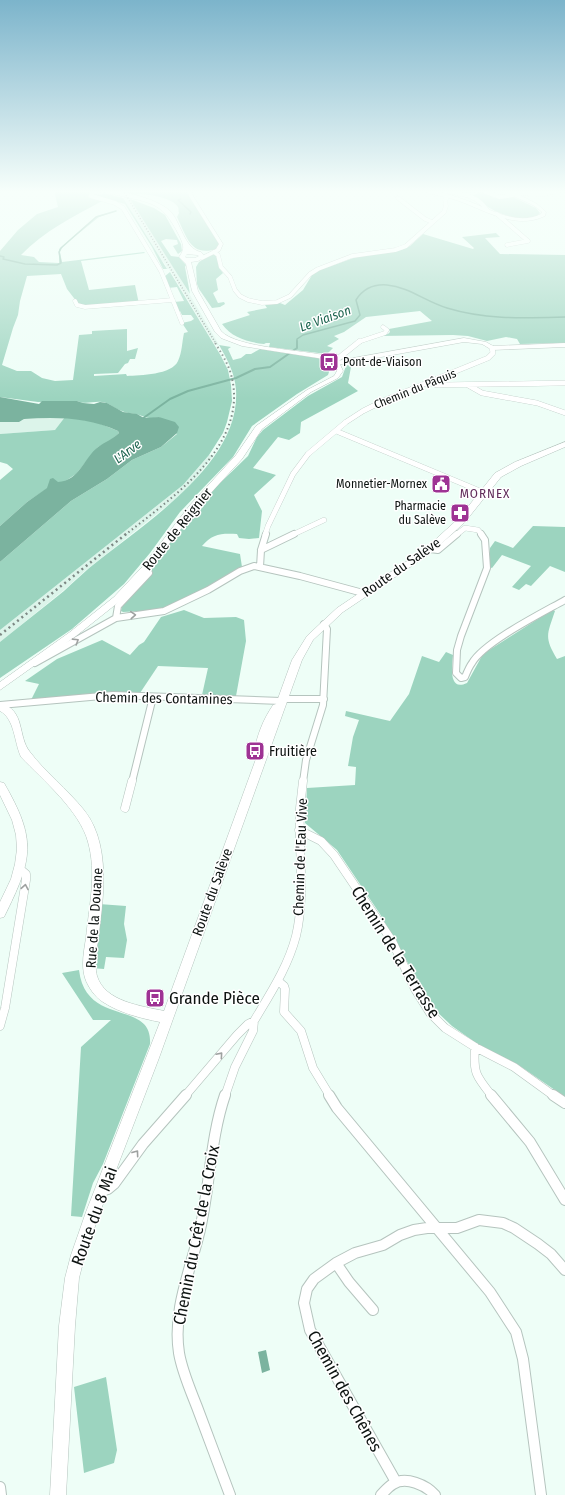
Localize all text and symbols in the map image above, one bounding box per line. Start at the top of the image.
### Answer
water label: Le Viaison [297,302,353,335]
bus stop icon: Pont-de-Viaison [318,351,340,373]
place label: Pont-de-Viaison [343,355,422,369]
street label: Chemin du Pâquis [372,366,458,412]
water label: L'Arve [111,436,144,466]
public building icon: Monnetier-Mornex [430,473,452,495]
place label: Monnetier-Mornex [336,477,428,491]
street label: Route de Reignier [139,484,216,574]
district label: MORNEX [460,486,510,501]
place label: Pharmacie du Salève [394,499,446,527]
pharmacy icon: Pharmacie du Salève [449,502,471,524]
street label: Route du Salève [359,534,444,601]
one-way arrow [130,611,136,620]
one-way arrow [72,638,79,645]
street label: Chemin des Contamines [95,689,233,708]
bus stop icon: Fruitière [244,740,266,762]
place label: Fruitière [269,743,317,760]
street label: Chemin de l'Eau Vive [290,798,311,916]
street label: Route du Salève [189,846,236,938]
street label: Rue de la Douane [83,867,106,969]
street label: Chemin de la Terrasse [346,882,445,1022]
one-way arrow [20,884,29,890]
bus stop icon: Grande Pièce [144,987,166,1009]
place label: Grande Pièce [169,988,260,1009]
one-way arrow [216,1052,223,1059]
street label: Chemin du Crêt de la Croix [169,1143,224,1327]
one-way arrow [131,1151,138,1158]
street label: Route du 8 Mai [67,1164,122,1269]
street label: Chemin des Chênes [303,1327,387,1456]

